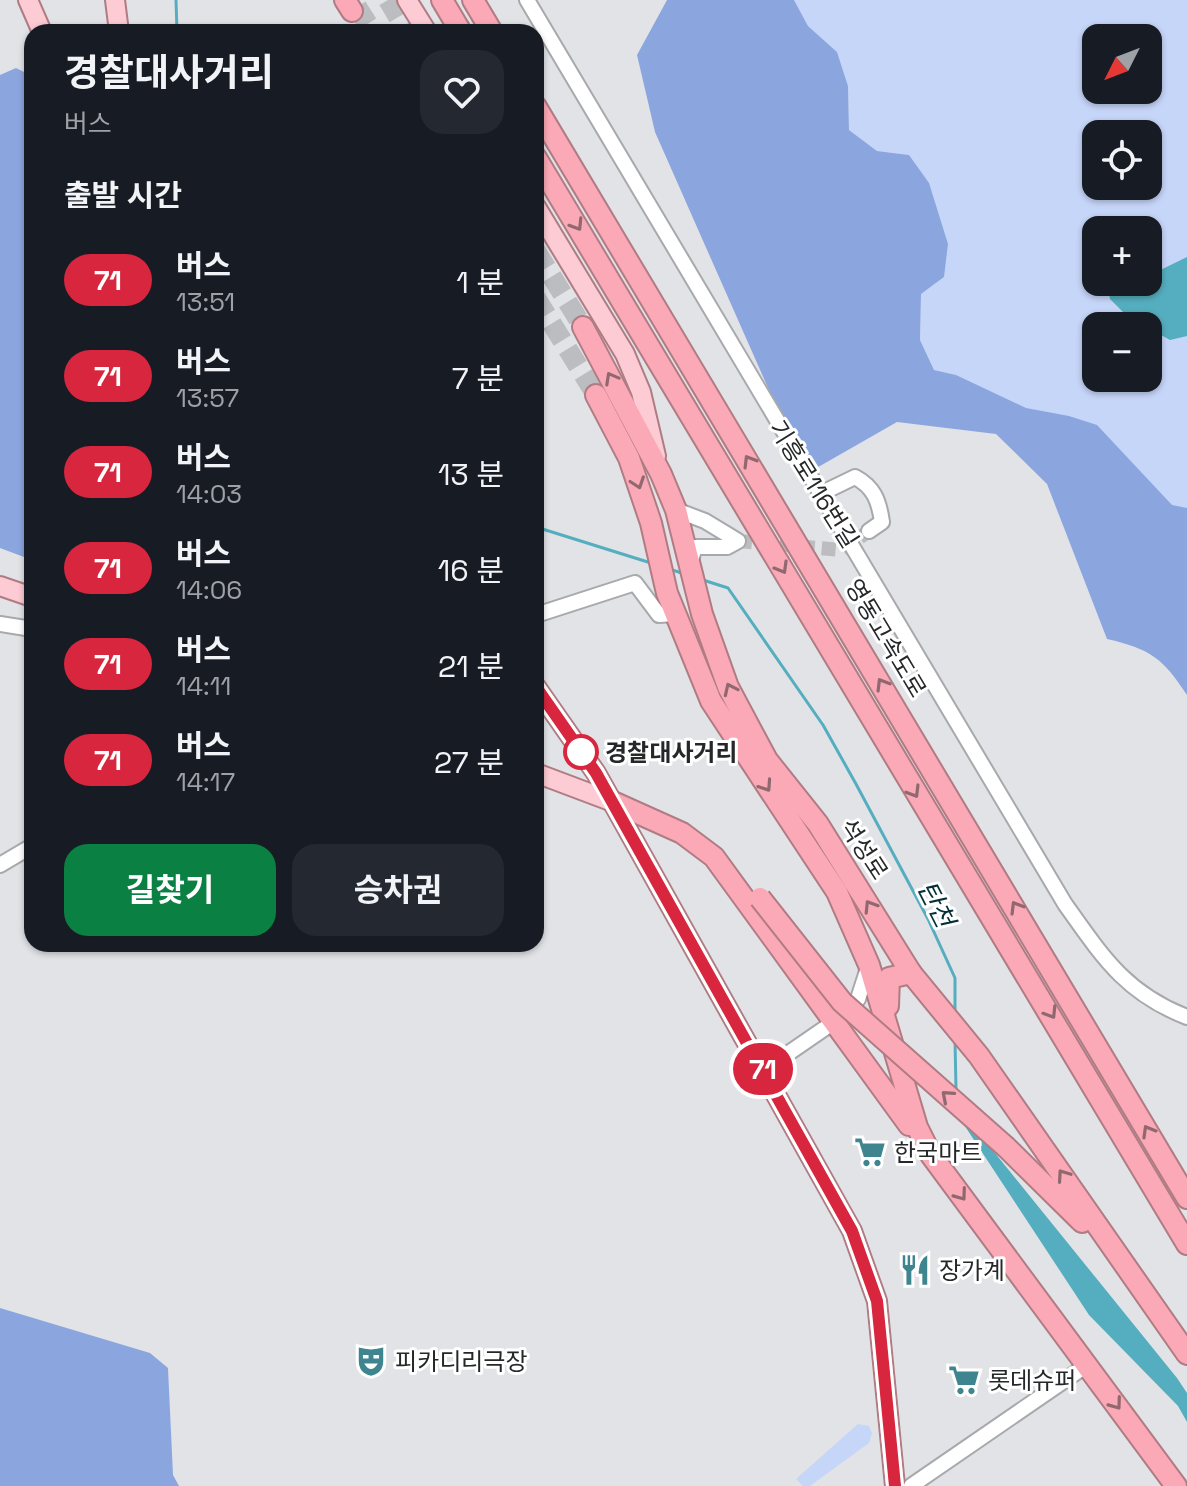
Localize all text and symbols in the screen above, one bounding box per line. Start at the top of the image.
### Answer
north arrow [1082,24,1162,104]
map controls [1082,24,1162,392]
text: 경찰대사거리 [64,49,274,97]
button: heart [420,50,504,134]
text: 버스 [64,107,112,141]
button: locate [1082,120,1162,200]
text: 출발 시간 [64,176,182,215]
one-way arrow [567,216,582,231]
button: + [1082,216,1162,296]
text: 버스 [176,246,231,285]
text: 71 [94,262,122,298]
text: 1 분 [456,263,504,302]
text: 13:51 [176,285,235,319]
button: − [1082,312,1162,392]
text: 버스 [176,342,231,381]
text: 71 [94,358,122,394]
text: 7 분 [452,359,504,398]
one-way arrow [605,372,621,386]
text: 13:57 [176,381,239,415]
street label: 기흥로116번길 [762,414,866,554]
text: 버스 [176,438,231,477]
text: 71 [94,454,122,490]
text: 13 분 [438,455,504,494]
one-way arrow [744,455,759,469]
one-way arrow [628,475,644,489]
text: 14:03 [176,477,242,511]
text: 버스 [176,534,231,573]
text: 71 [94,550,122,586]
text: 16 분 [438,551,504,590]
one-way arrow [772,559,788,574]
text: 14:06 [176,573,242,607]
street label: 영동고속도로 [839,573,933,703]
text: 버스 [176,630,231,669]
text: 71 [94,646,122,682]
text: 21 분 [438,647,504,686]
text: 14:11 [176,669,231,703]
one-way arrow [877,678,892,693]
one-way arrow [723,682,739,697]
text: 버스 [176,726,231,765]
marker: 경찰대사거리 [564,735,598,769]
place label: 경찰대사거리 [605,737,737,768]
text: 71 [94,742,122,778]
text: 27 분 [434,743,504,782]
text: 14:17 [176,765,235,799]
one-way arrow [756,778,771,792]
one-way arrow [904,783,919,798]
street label: 석성로 [833,813,895,885]
button: 길찾기 [64,844,276,936]
button: 승차권 [292,844,504,936]
water label: 탄천 [910,875,963,936]
one-way arrow [865,901,880,915]
one-way arrow [1010,901,1025,916]
one-way arrow [1042,1004,1057,1019]
line badge: 71 [727,1043,799,1095]
text: 71 [749,1051,777,1087]
one-way arrow [942,1091,957,1105]
one-way arrow [1142,1125,1158,1140]
supermarket icon: 한국마트 [853,1135,887,1169]
place label: 한국마트 [894,1137,982,1168]
one-way arrow [1058,1169,1073,1183]
one-way arrow [952,1187,966,1201]
restaurant icon: 장가계 [898,1253,932,1287]
place label: 장가계 [939,1255,1005,1286]
theatre icon: 피카디리극장 [354,1344,388,1378]
place label: 피카디리극장 [395,1346,527,1377]
supermarket icon: 롯데슈퍼 [947,1363,981,1397]
place label: 롯데슈퍼 [988,1365,1076,1396]
one-way arrow [1106,1396,1121,1410]

